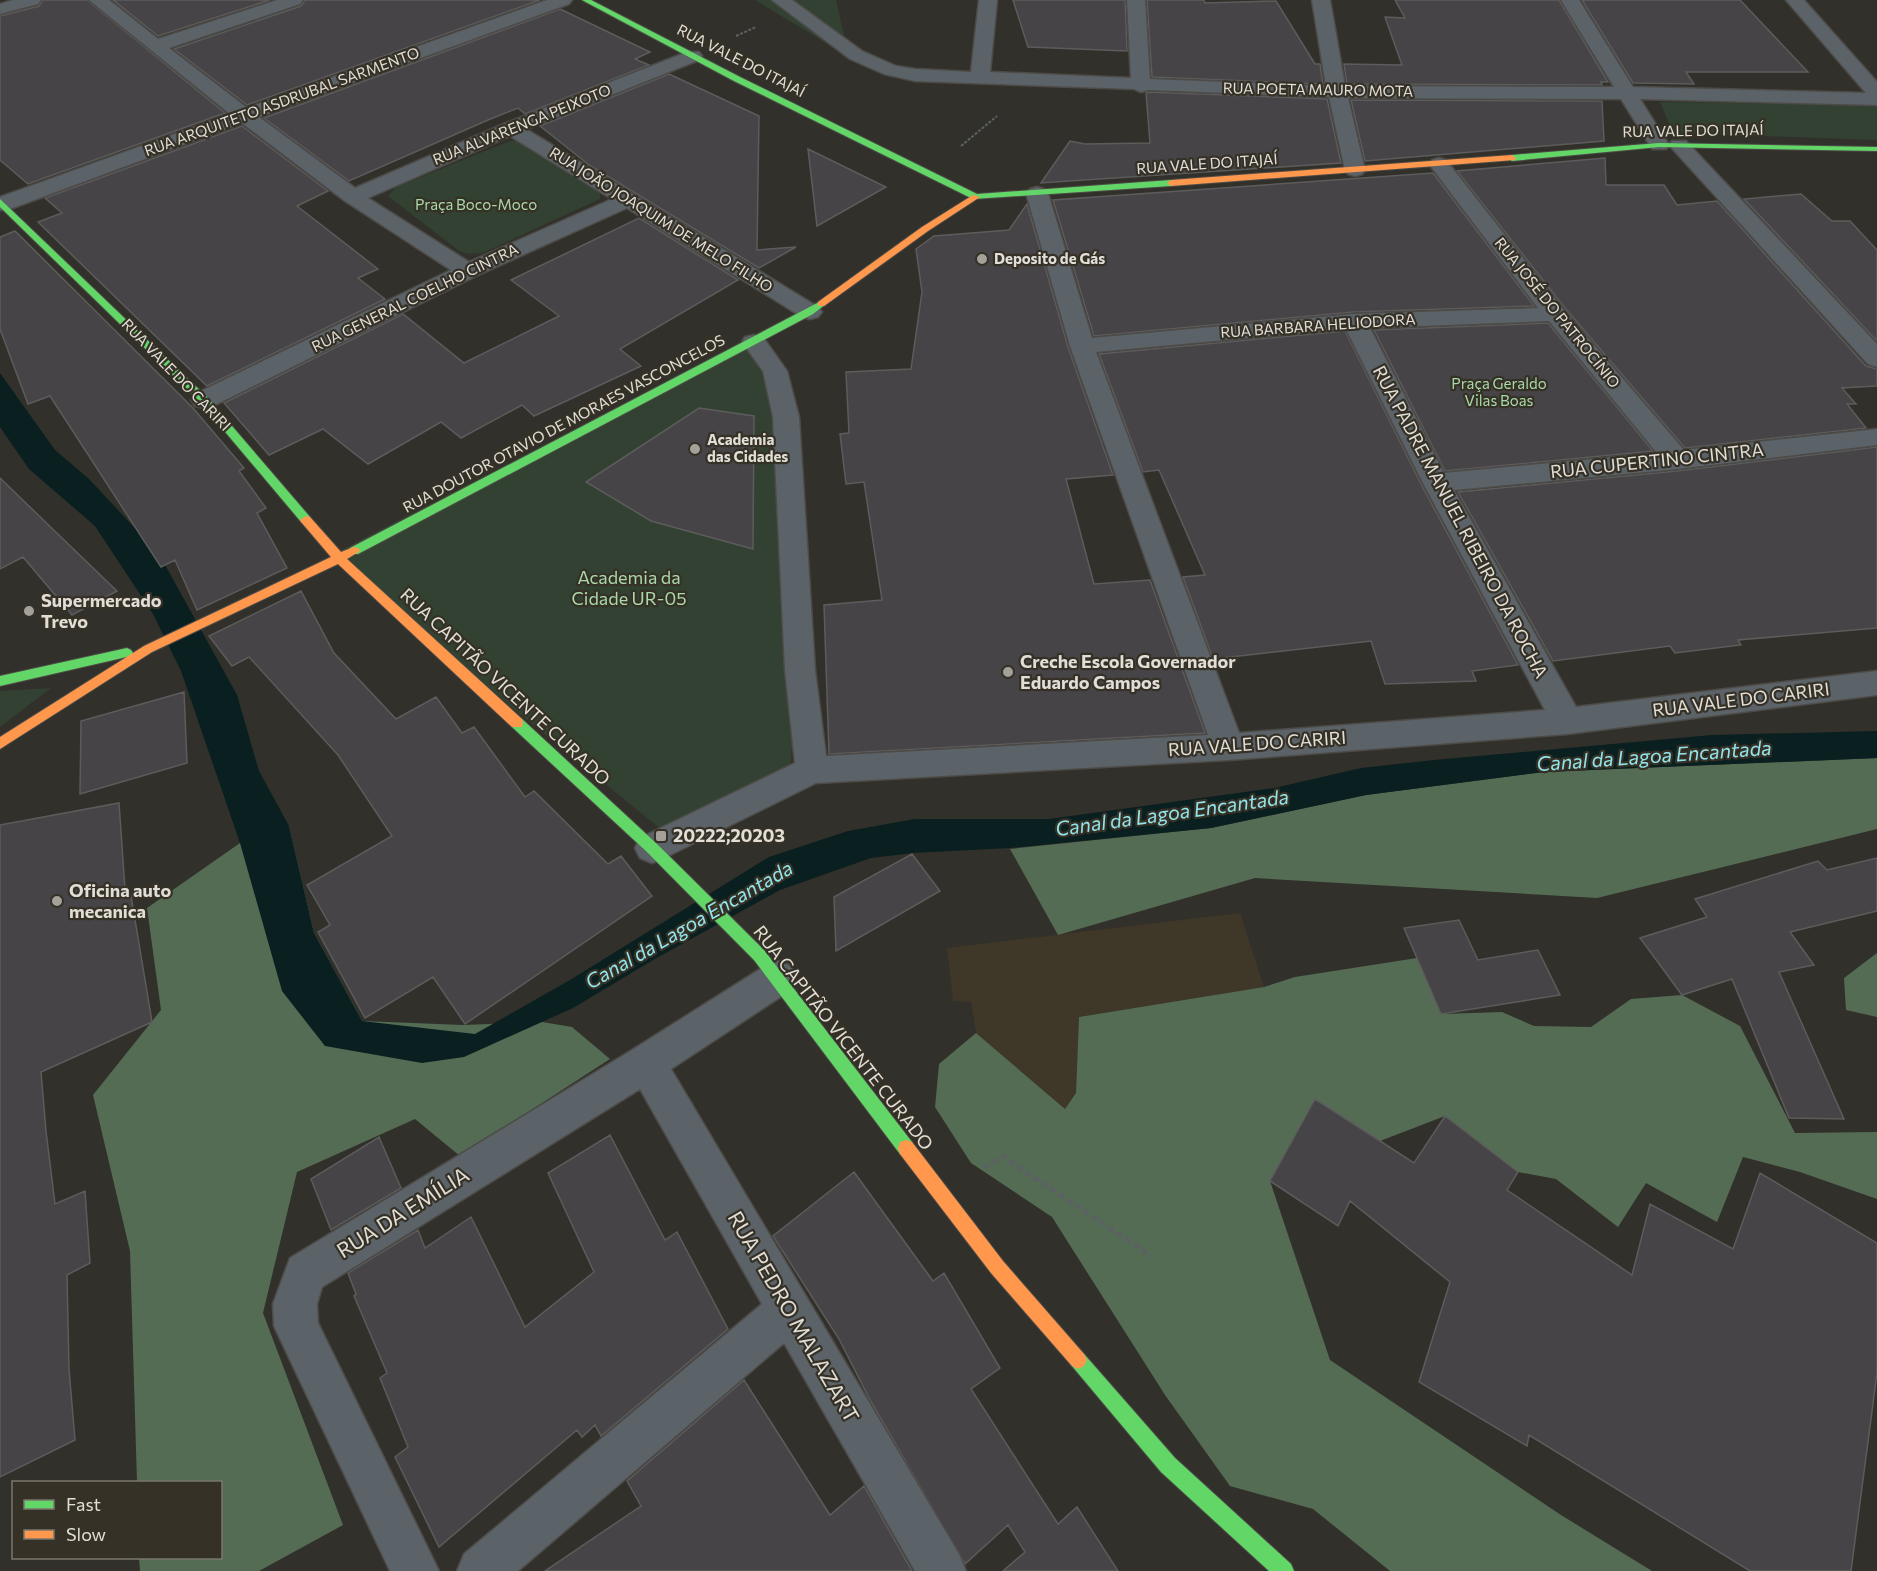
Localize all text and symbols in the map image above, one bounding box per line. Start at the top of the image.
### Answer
street label: RUA VALE DO ITAJAÍ [674,19,810,101]
street label: RUA ARQUITETO ASDRUBAL SARMENTO [142,43,422,159]
street label: RUA POETA MAURO MOTA [1223,78,1413,100]
street label: RUA ALVARENGA PEIXOTO [430,80,613,168]
street label: RUA VALE DO ITAJAÍ [1622,119,1765,140]
street label: RUA JOÃO JOAQUIM DE MELO FILHO [547,143,776,296]
street label: RUA VALE DO ITAJAÍ [1136,148,1279,177]
park label: Praça Boco-Moco [415,195,537,213]
street label: RUA JOSÉ DO PATROCÍNIO [1491,233,1625,391]
street label: RUA GENERAL COELHO CINTRA [308,239,521,355]
place label: Deposito de Gás [994,249,1105,267]
marker: Deposito de Gás [975,252,989,266]
street label: RUA BARBARA HELIODORA [1220,309,1416,341]
street label: RUA VALE DO CARIRI [119,315,235,434]
street label: RUA DOUTOR OTAVIO DE MORAES VASCONCELOS [400,330,728,516]
street label: RUA PADRE MANUEL RIBEIRO DA ROCHA [1369,361,1553,682]
park label: Praça Geraldo Vilas Boas [1451,374,1547,409]
place label: Academia das Cidades [707,430,788,465]
street label: RUA CUPERTINO CINTRA [1549,438,1765,482]
marker: Academia das Cidades [688,442,702,456]
park label: Academia da Cidade UR-05 [571,566,687,609]
street label: RUA CAPITÃO VICENTE CURADO [396,583,615,789]
place label: Supermercado Trevo [41,589,162,632]
marker: Supermercado Trevo [22,604,36,618]
place label: Creche Escola Governador Eduardo Campos [1020,650,1236,693]
marker: Creche Escola Governador Eduardo Campos [1001,665,1015,679]
street label: RUA VALE DO CARIRI [1651,677,1831,721]
street label: RUA VALE DO CARIRI [1167,726,1347,760]
water label: Canal da Lagoa Encantada [1536,735,1772,775]
water label: Canal da Lagoa Encantada [1054,784,1290,840]
place label: 20222;20203 [673,824,785,846]
marker: 20222;20203 [654,829,668,843]
water label: Canal da Lagoa Encantada [581,855,796,993]
place label: Oficina auto mecanica [69,879,171,922]
marker: Oficina auto mecanica [50,894,64,908]
street label: RUA CAPITÃO VICENTE CURADO [749,921,938,1154]
street label: RUA DA EMÍLIA [332,1161,473,1262]
street label: RUA PEDRO MALAZART [724,1206,865,1426]
legend [12,1481,222,1559]
text: Fast [66,1493,101,1515]
text: Slow [66,1523,106,1545]

